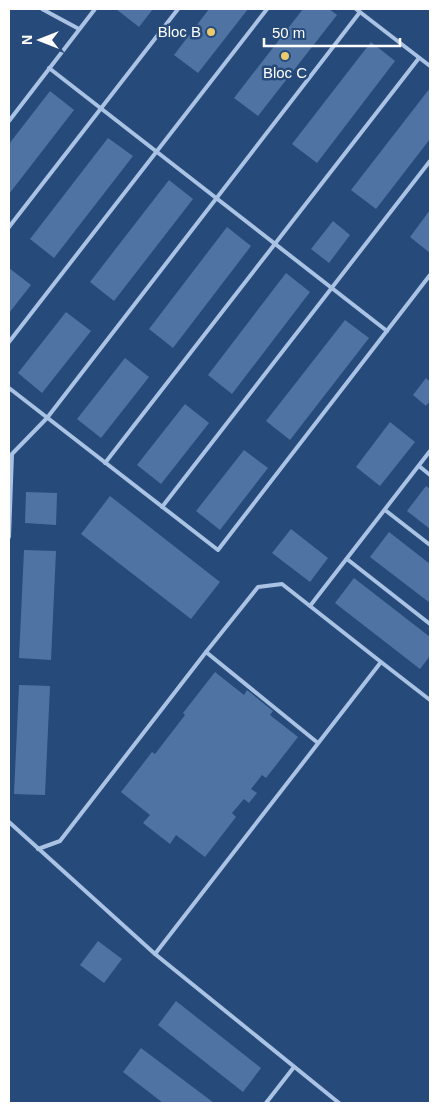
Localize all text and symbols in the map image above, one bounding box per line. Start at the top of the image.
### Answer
north arrow [15,15,65,65]
scale bar [264,15,400,47]
place label: Bloc B [158,23,201,40]
text: 50 m [272,24,305,41]
marker: Bloc B [205,26,217,38]
text: N [19,35,35,45]
marker: Bloc C [279,50,291,62]
place label: Bloc C [263,64,307,81]

